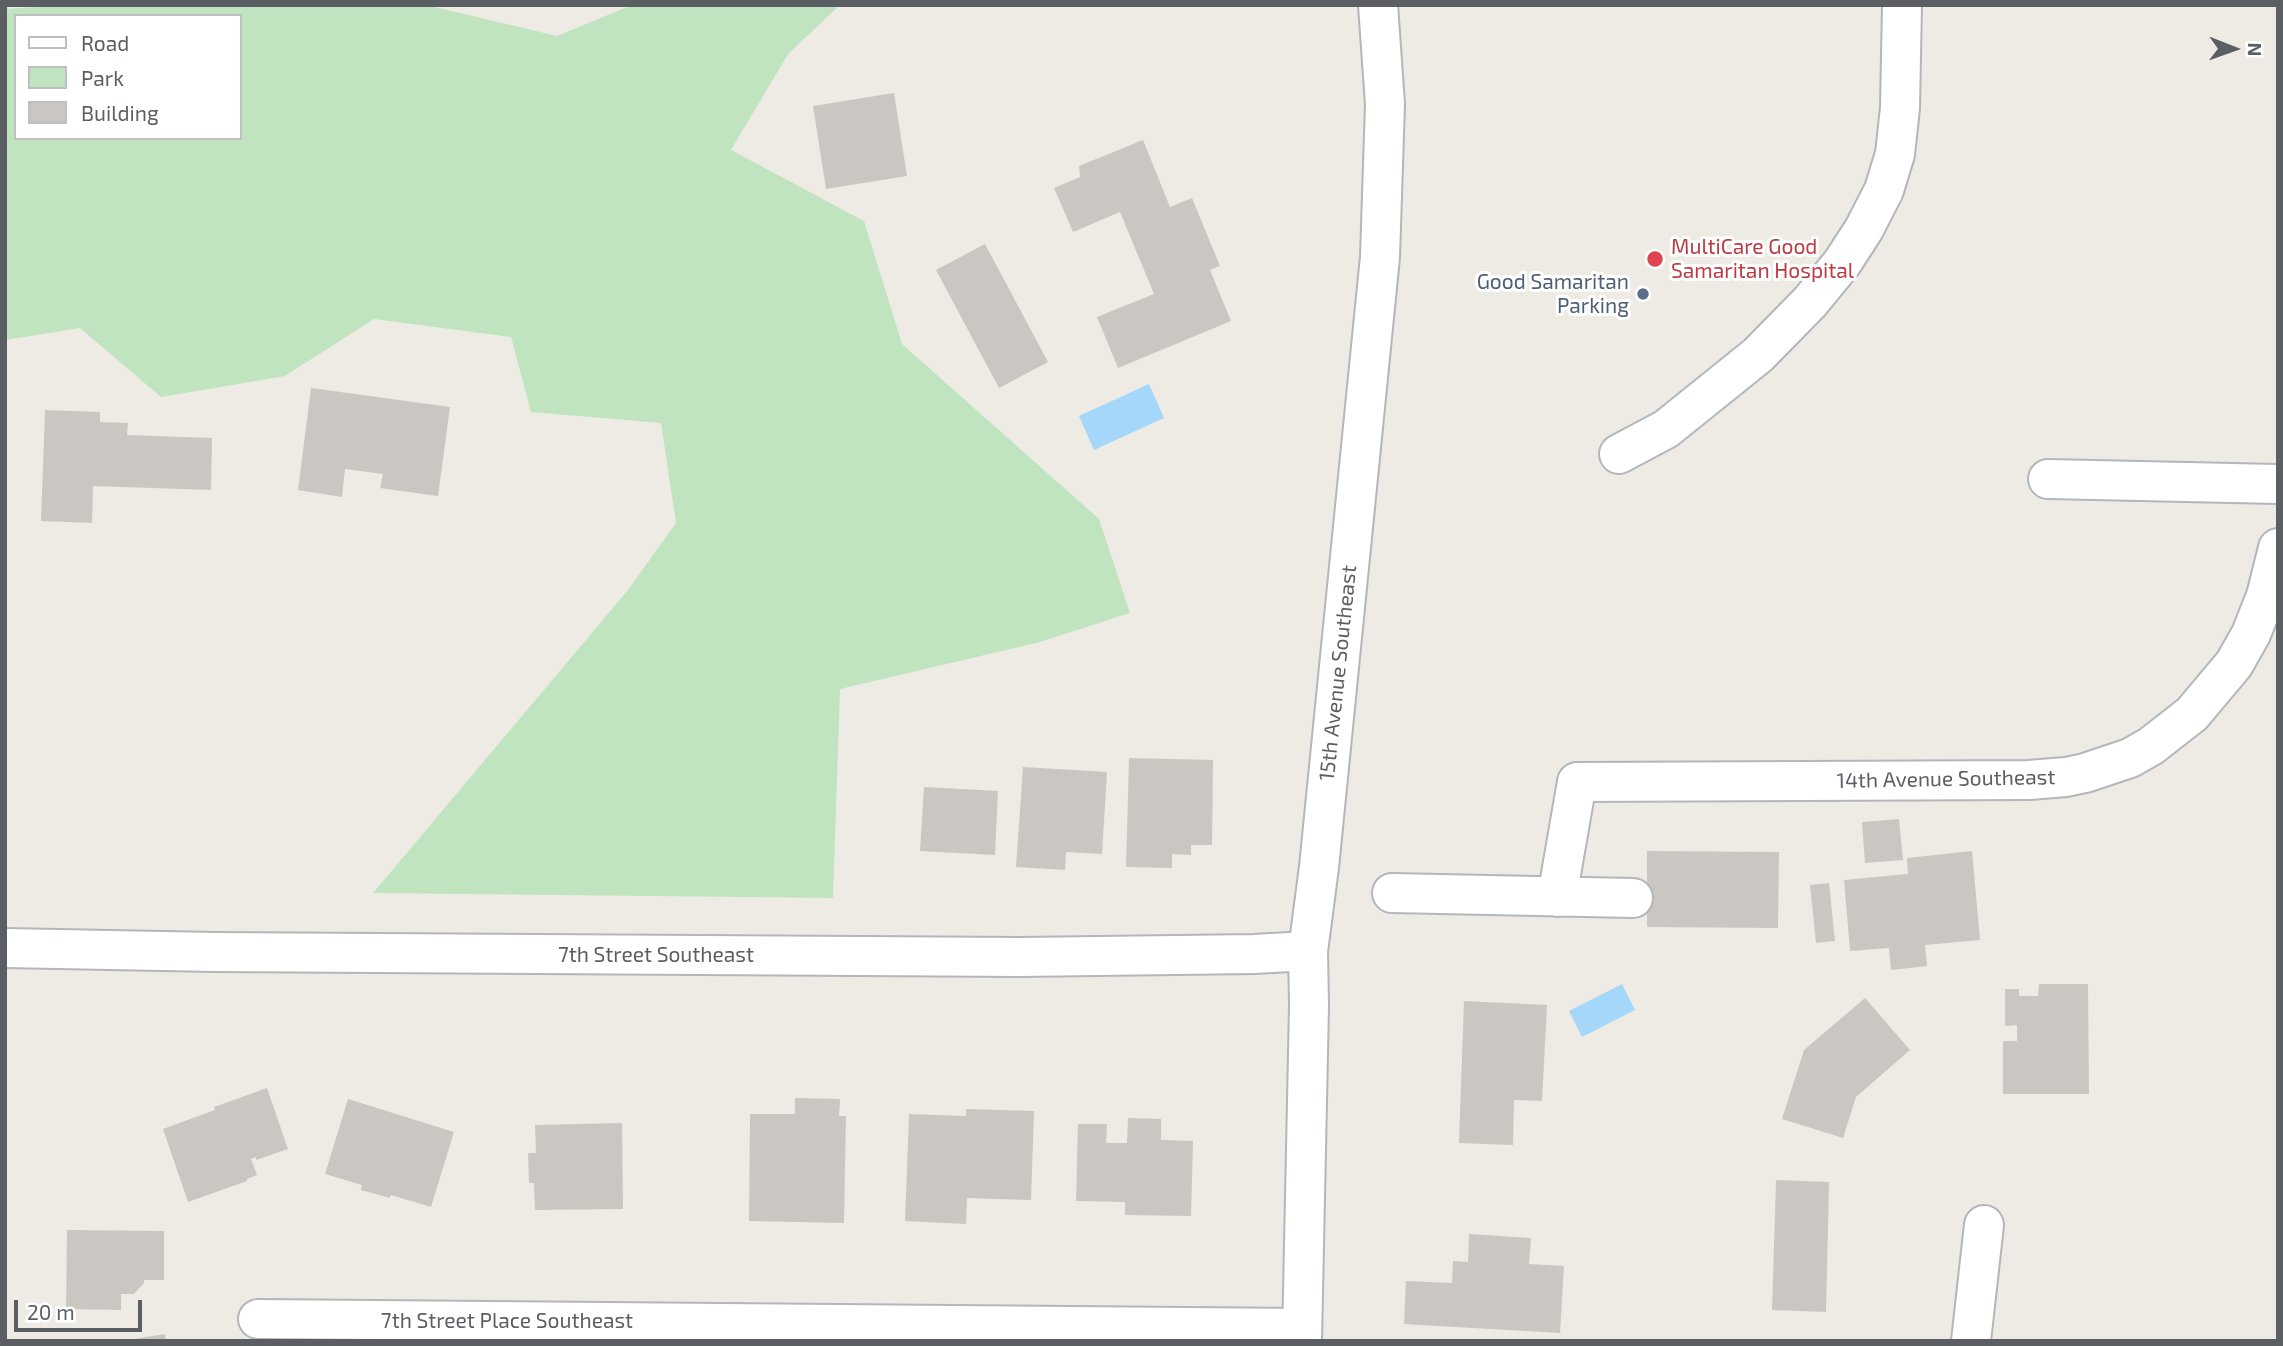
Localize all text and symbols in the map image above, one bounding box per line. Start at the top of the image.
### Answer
legend [14,14,242,140]
north arrow [2199,14,2269,84]
text: Road [81,30,129,55]
text: N [2244,42,2267,56]
text: Park [81,65,124,90]
text: Building [81,100,159,125]
place label: MultiCare Good Samaritan Hospital [1671,234,1854,284]
marker: MultiCare Good Samaritan Hospital [1645,249,1665,269]
place label: Good Samaritan Parking [1477,269,1629,319]
marker: Good Samaritan Parking [1635,286,1651,302]
street label: 15th Avenue Southeast [1314,564,1362,782]
street label: 14th Avenue Southeast [1837,764,2055,794]
street label: 7th Street Southeast [558,942,754,968]
scale bar [18,1286,145,1330]
text: 20 m [27,1299,75,1324]
street label: 7th Street Place Southeast [381,1308,633,1334]

